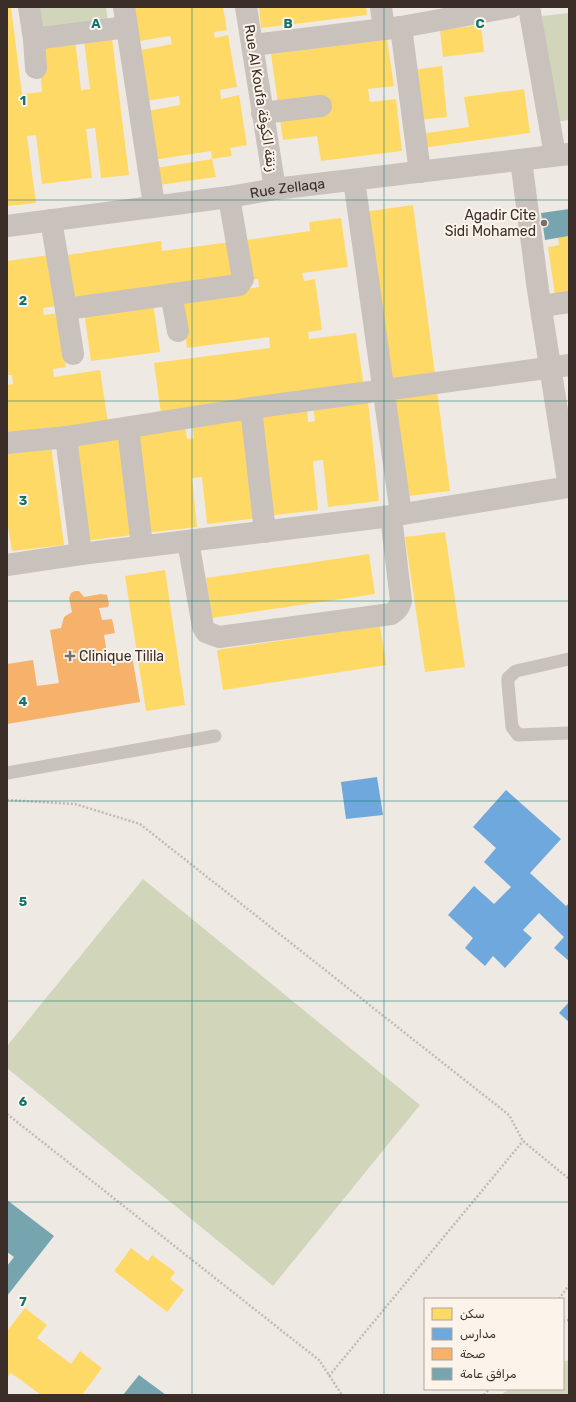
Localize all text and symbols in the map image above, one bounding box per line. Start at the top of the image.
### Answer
text: A [91,16,101,31]
text: B [283,16,293,31]
text: C [475,16,485,31]
street label: Rue Al Koufa زنقة الكوفة [240,23,281,173]
text: 1 [20,93,26,108]
street label: Rue Zellaqa [249,175,326,202]
place label: Agadir Cite Sidi Mohamed [445,207,536,240]
marker: Agadir Cite Sidi Mohamed [539,218,549,228]
text: 2 [19,293,27,308]
text: 3 [19,493,28,508]
place label: Clinique Tilila [79,648,164,665]
marker: Clinique Tilila [64,650,76,662]
text: 4 [19,694,28,709]
text: 5 [19,894,27,909]
text: 6 [19,1094,28,1109]
text: 7 [19,1294,27,1309]
legend [424,1298,564,1390]
text: سكن [460,1307,485,1321]
text: مدارس [460,1327,496,1342]
text: صحة [460,1347,485,1361]
text: مرافق عامة [460,1367,517,1382]

